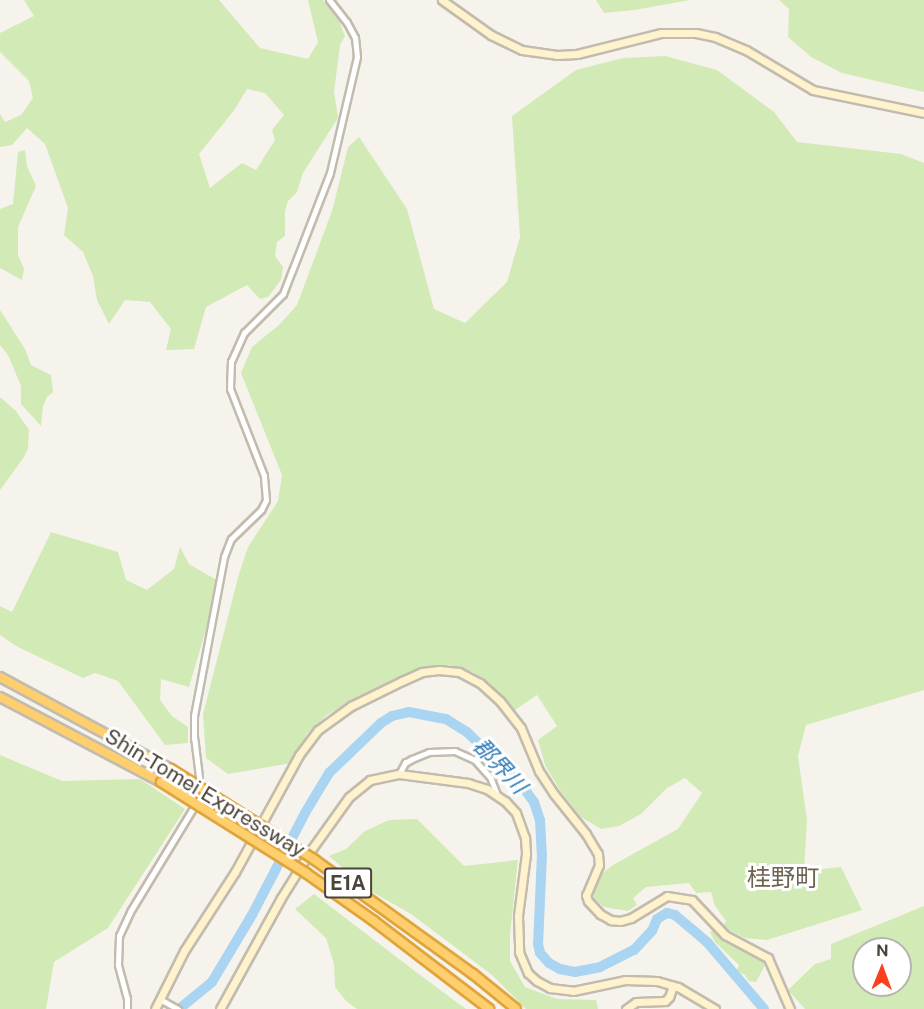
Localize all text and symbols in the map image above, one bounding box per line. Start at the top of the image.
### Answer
street label: Shin-Tomei Expressway [100,723,310,863]
water label: 郡界川 [468,733,532,799]
district label: 桂野町 [747,864,819,892]
road number: E1A [324,866,372,900]
north arrow [852,937,912,997]
text: N [876,941,889,960]

